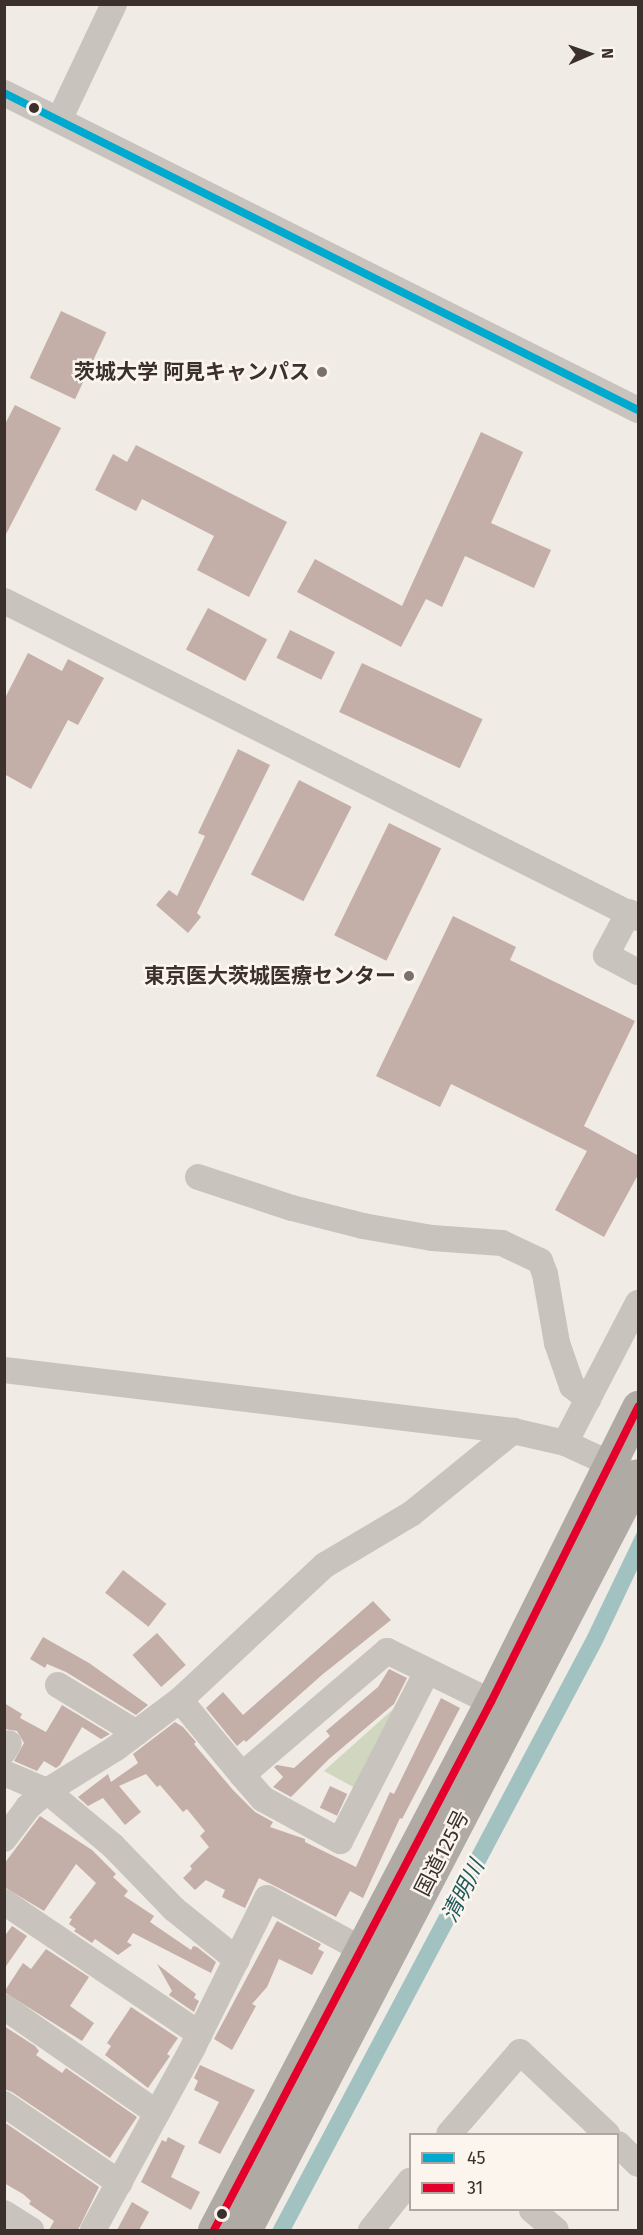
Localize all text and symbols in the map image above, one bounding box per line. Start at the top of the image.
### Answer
north arrow [559,24,619,84]
text: N [598,48,617,59]
unlabelled marker [28,102,40,114]
place label: 茨城大学 阿見キャンパス [74,359,310,385]
marker: 茨城大学 阿見キャンパス [315,365,329,379]
place label: 東京医大茨城医療センター [144,963,396,989]
marker: 東京医大茨城医療センター [400,967,418,985]
street label: 国道125号 [410,1806,474,1900]
water label: 清明川 [436,1856,490,1926]
legend [409,2133,619,2211]
text: 45 [467,2147,485,2169]
text: 31 [467,2177,483,2199]
unlabelled marker [216,2208,228,2220]

